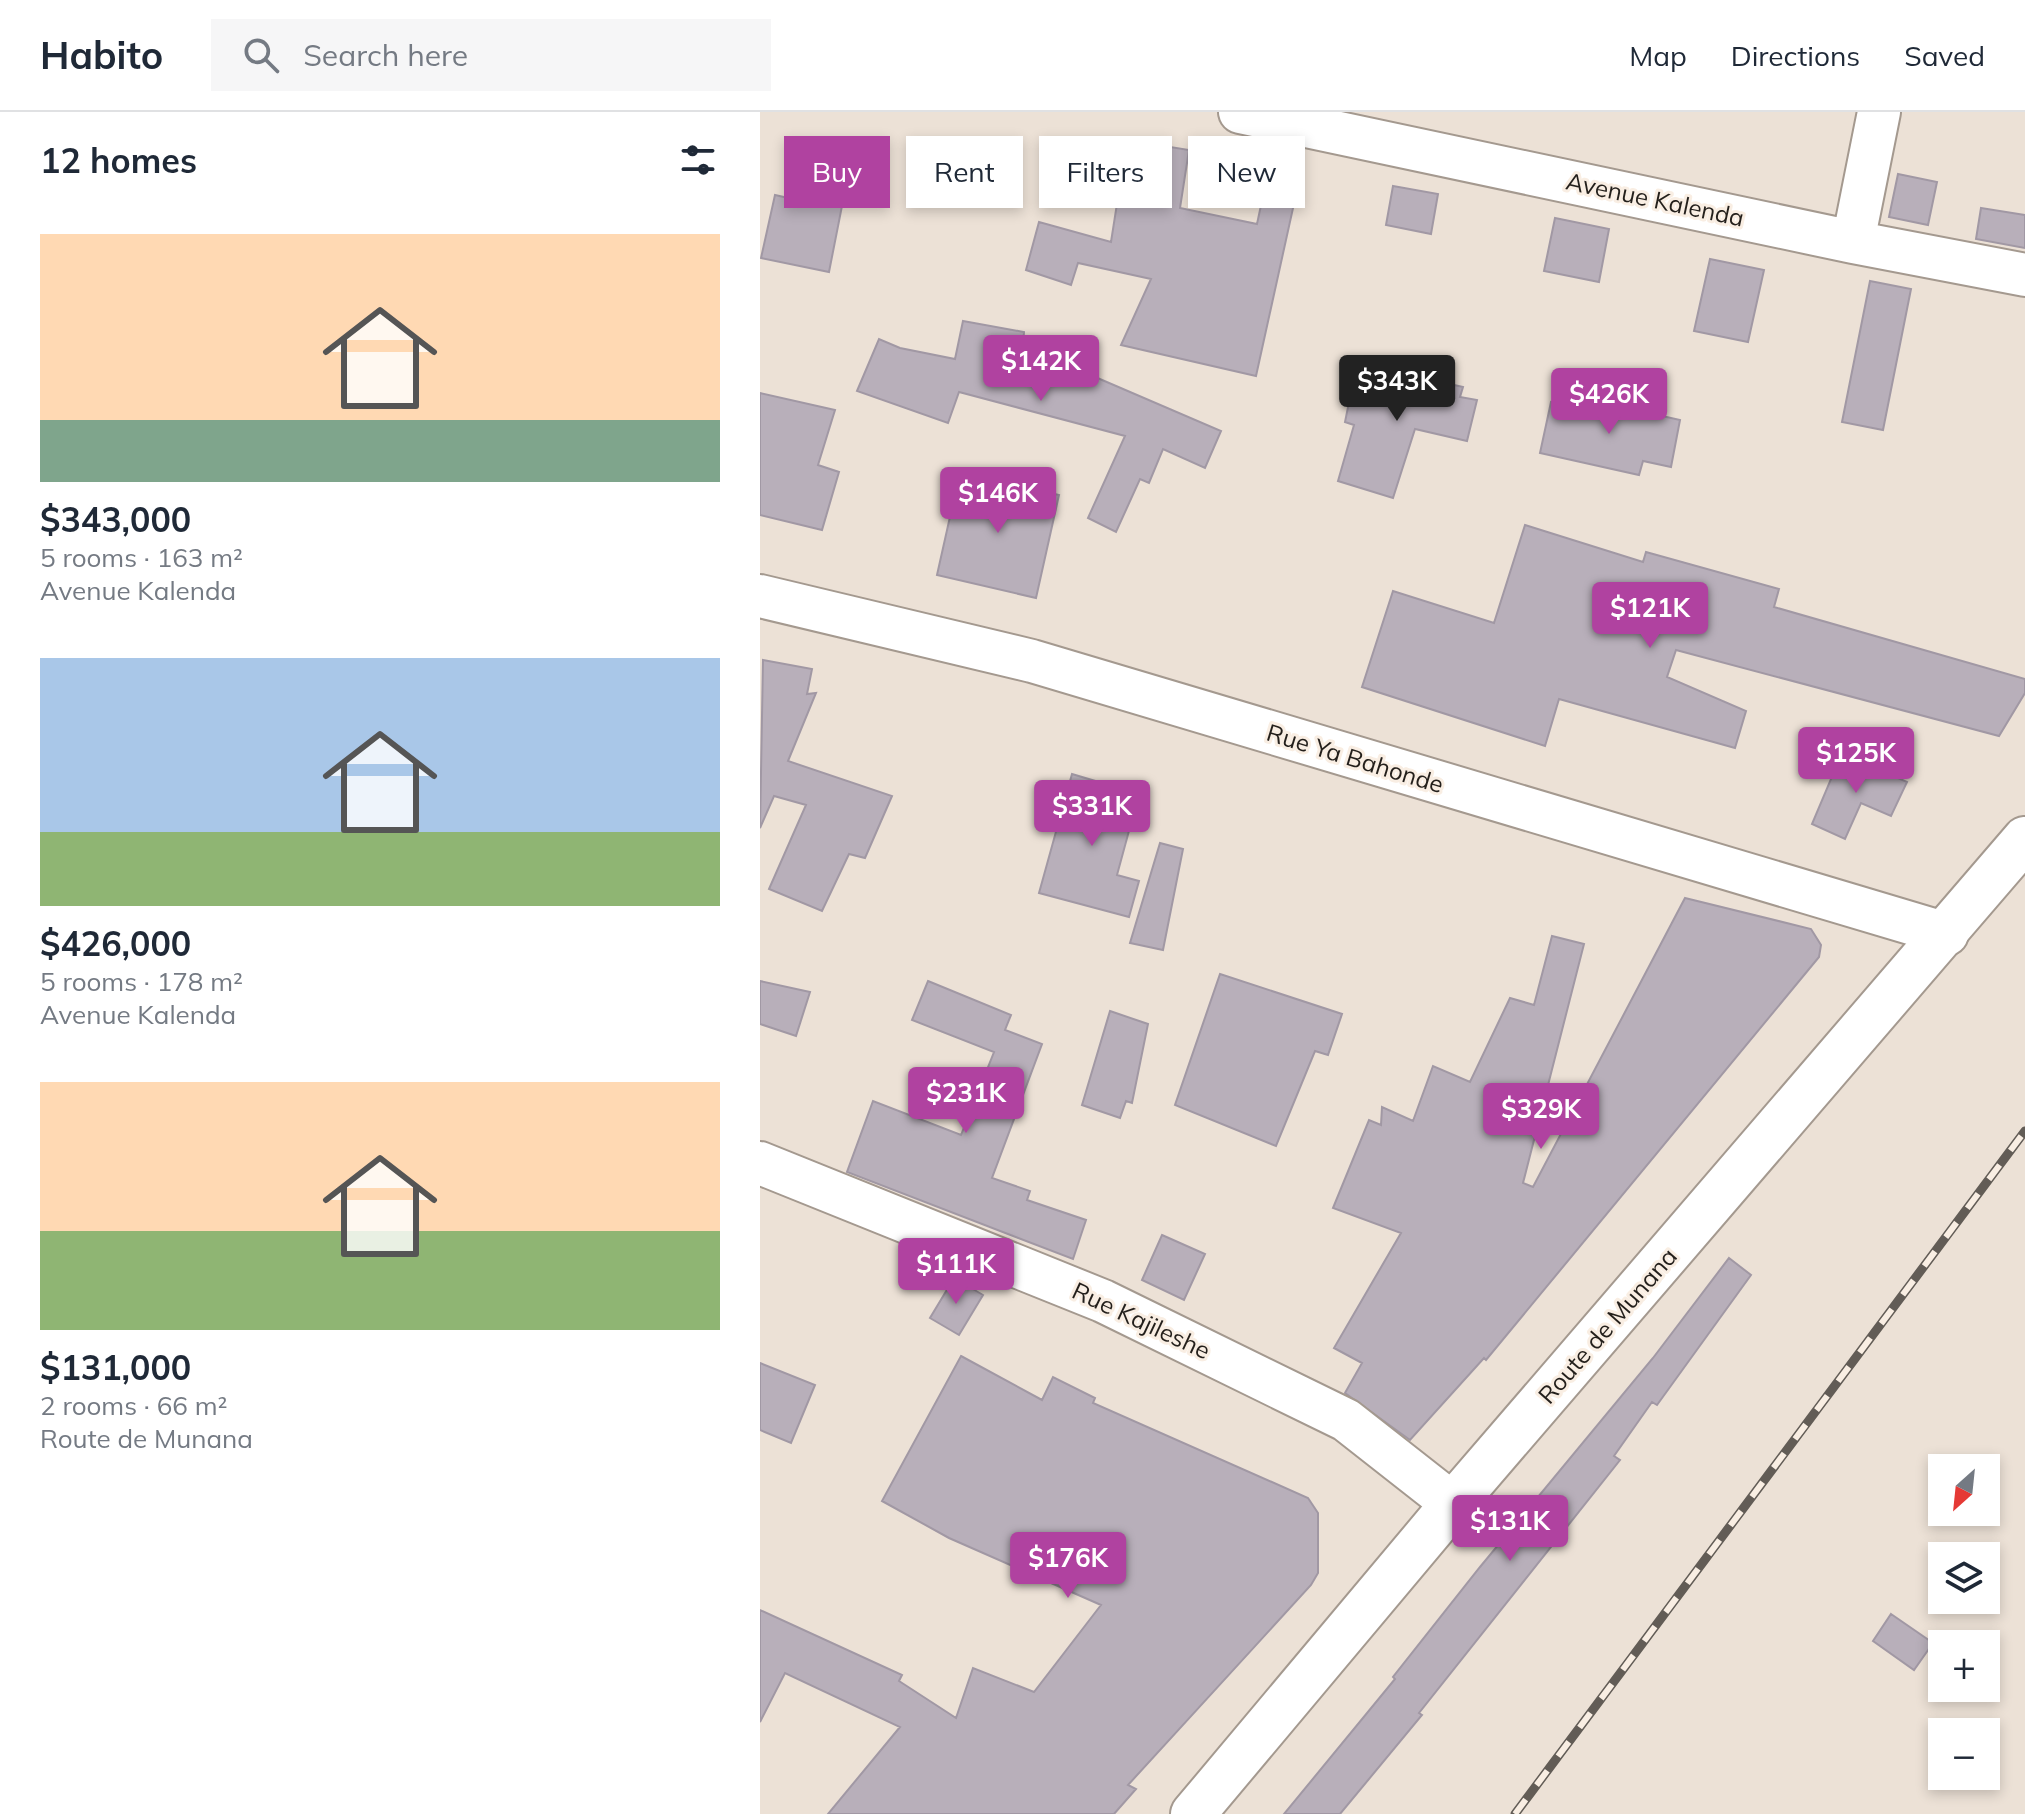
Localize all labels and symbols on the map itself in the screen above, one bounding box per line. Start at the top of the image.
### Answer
street label: Avenue Kalenda [1564,166,1747,233]
pin: $142K [985,335,1097,403]
pin: $343K [1341,355,1453,423]
pin: $426K [1553,368,1665,436]
pin: $146K [942,467,1054,535]
pin: $121K [1594,582,1706,650]
street label: Rue Ya Bahonde [1263,717,1447,799]
pin: $125K [1800,727,1912,795]
pin: $331K [1036,780,1148,848]
pin: $231K [910,1067,1022,1135]
pin: $329K [1485,1083,1597,1151]
pin: $111K [900,1238,1012,1306]
street label: Route de Munana [1531,1241,1683,1409]
street label: Rue Kajileshe [1068,1275,1215,1365]
north arrow [1928,1454,2000,1526]
pin: $131K [1454,1495,1566,1563]
pin: $176K [1012,1532,1124,1600]

